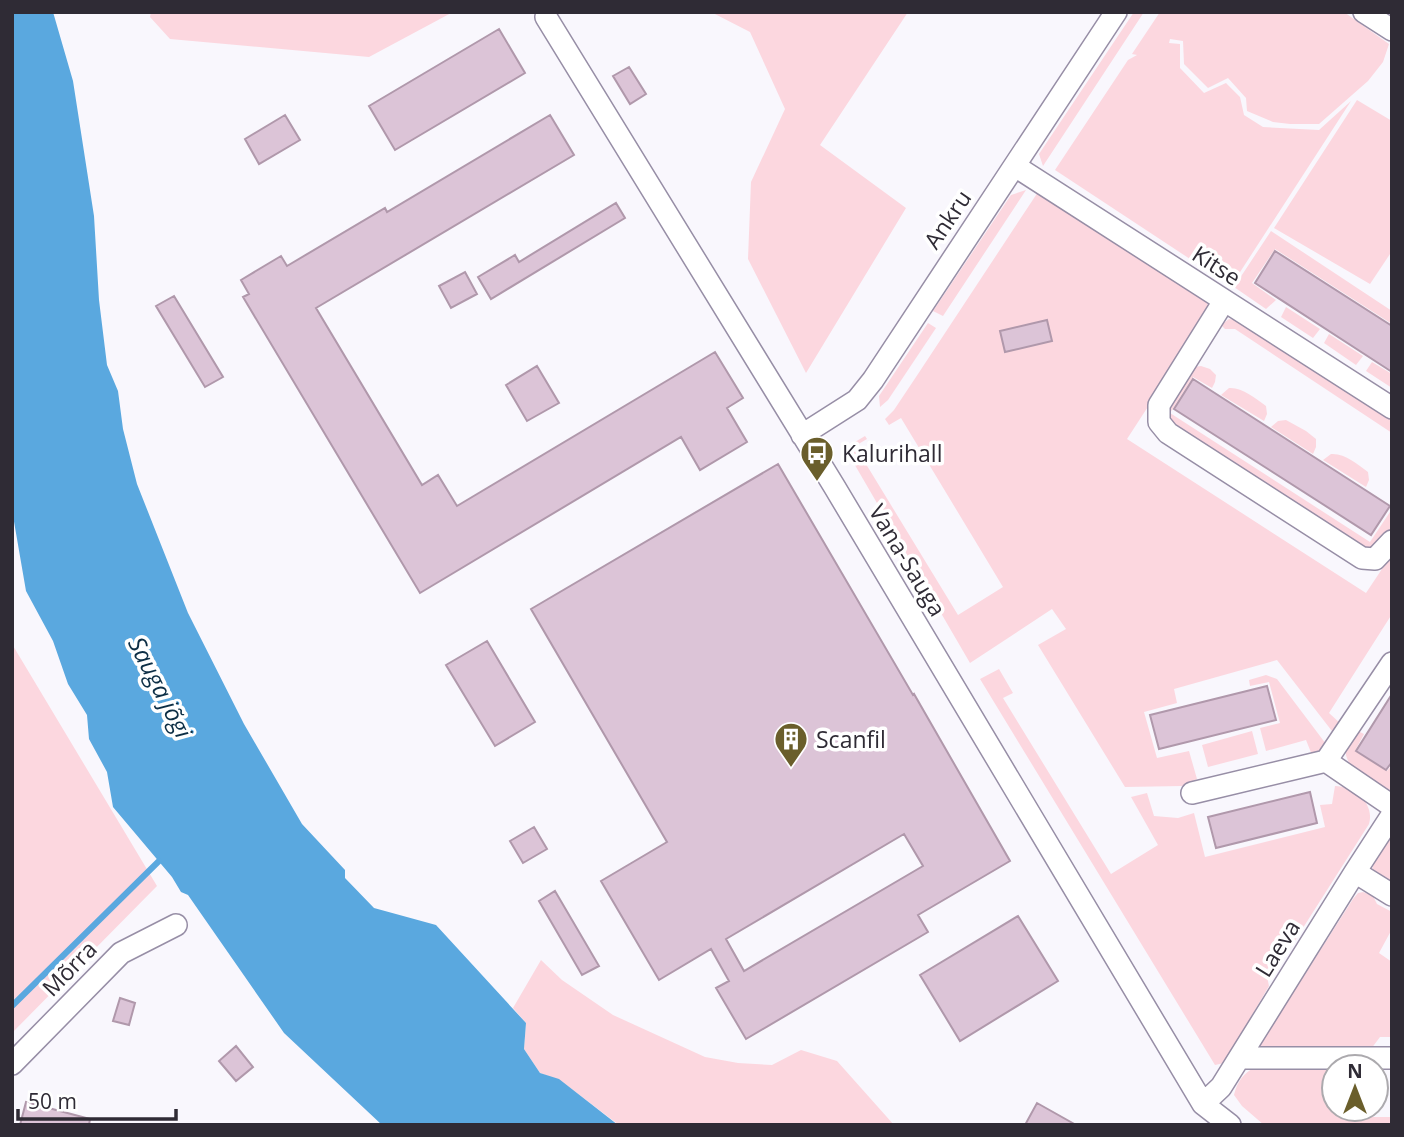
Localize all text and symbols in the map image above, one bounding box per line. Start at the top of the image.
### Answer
street label: Ankru [916,183,978,255]
street label: Kitse [1186,237,1248,293]
bus stop icon: Kalurihall [798,434,836,483]
place label: Kalurihall [842,437,942,469]
street label: Vana-Sauga [862,498,954,622]
water label: Sauga jõgi [121,631,201,744]
building icon: Scanfil [772,720,810,769]
place label: Scanfil [816,723,886,755]
street label: Laeva [1247,913,1307,983]
street label: Mõrra [35,933,103,1003]
north arrow [1320,1053,1390,1123]
text: N [1347,1058,1363,1084]
scale bar [18,1078,175,1122]
text: 50 m [28,1087,77,1115]

